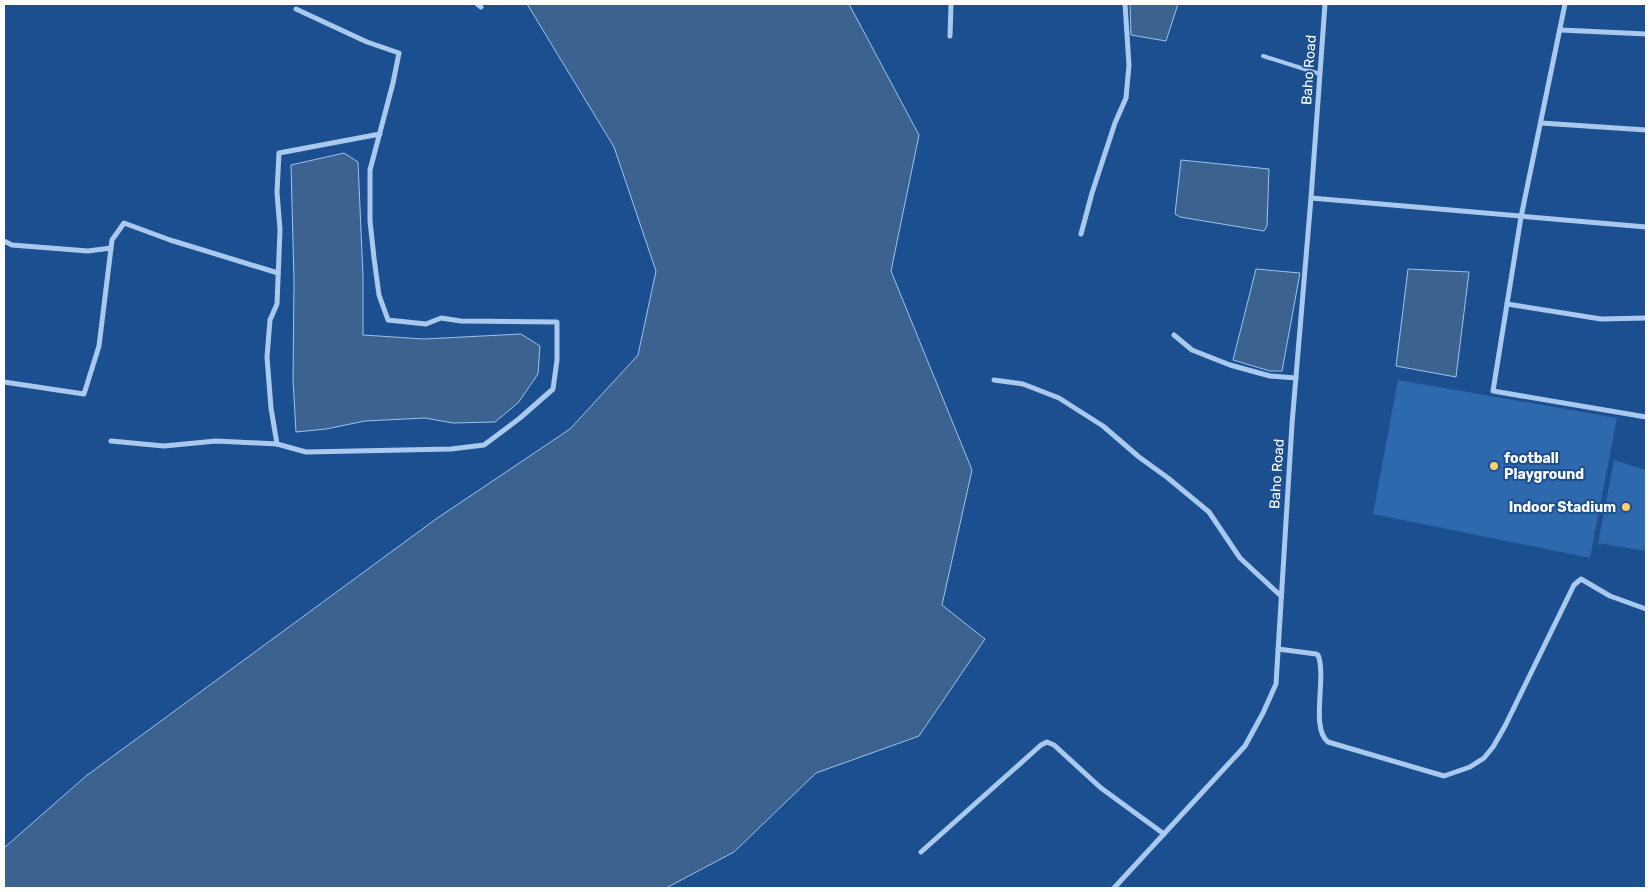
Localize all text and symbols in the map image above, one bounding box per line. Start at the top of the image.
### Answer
street label: Baho Road [1298,34,1320,106]
street label: Baho Road [1266,438,1288,510]
place label: football Playground [1504,450,1584,483]
marker: football Playground [1488,460,1500,472]
place label: Indoor Stadium [1509,499,1616,516]
marker: Indoor Stadium [1620,501,1632,513]

